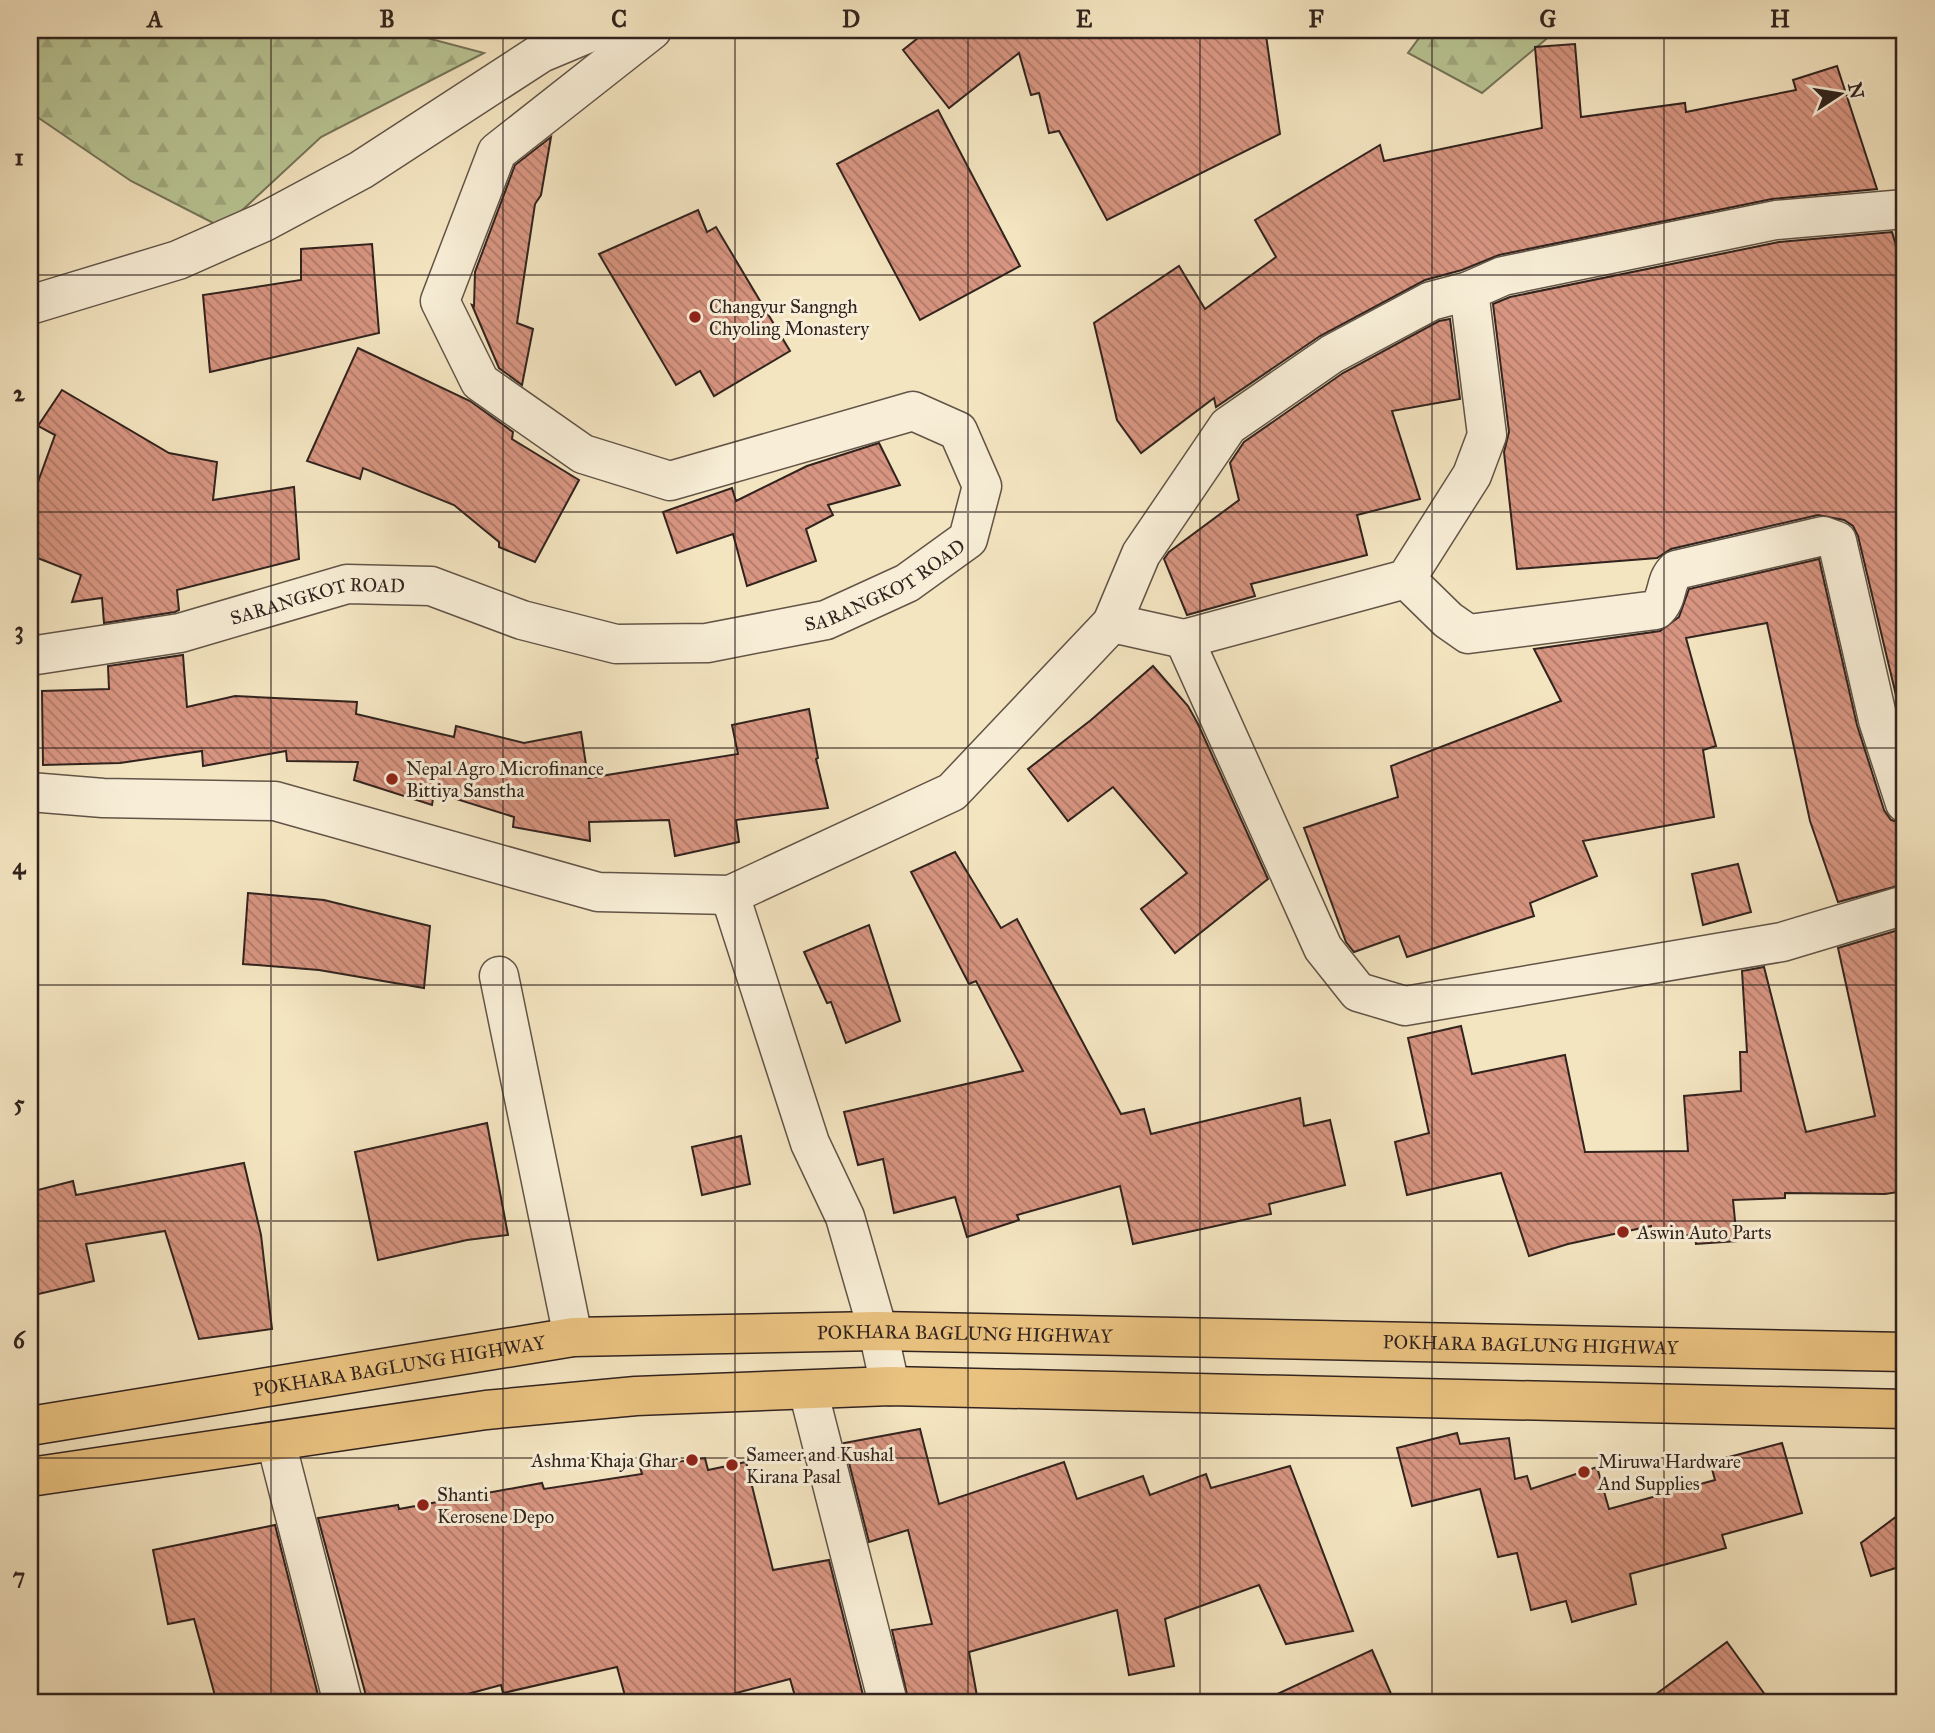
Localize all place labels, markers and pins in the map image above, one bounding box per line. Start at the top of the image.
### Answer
place label: Changyur Sangngh Chyoling Monastery [709,295,870,341]
marker: Changyur Sangngh Chyoling Monastery [687,309,703,325]
place label: Nepal Agro Microfinance Bittiya Sanstha [406,757,604,802]
marker: Nepal Agro Microfinance Bittiya Sanstha [384,771,400,787]
place label: Aswin Auto Parts [1636,1221,1771,1244]
marker: Aswin Auto Parts [1615,1224,1631,1240]
place label: Sameer and Kushal Kirana Pasal [746,1443,895,1488]
place label: Ashma Khaja Ghar [530,1449,679,1472]
place label: Miruwa Hardware And Supplies [1597,1450,1741,1495]
marker: Ashma Khaja Ghar [684,1452,700,1468]
marker: Sameer and Kushal Kirana Pasal [724,1457,740,1473]
marker: Miruwa Hardware And Supplies [1576,1464,1592,1480]
place label: Shanti Kerosene Depo [437,1483,554,1528]
marker: Shanti Kerosene Depo [415,1497,431,1513]

